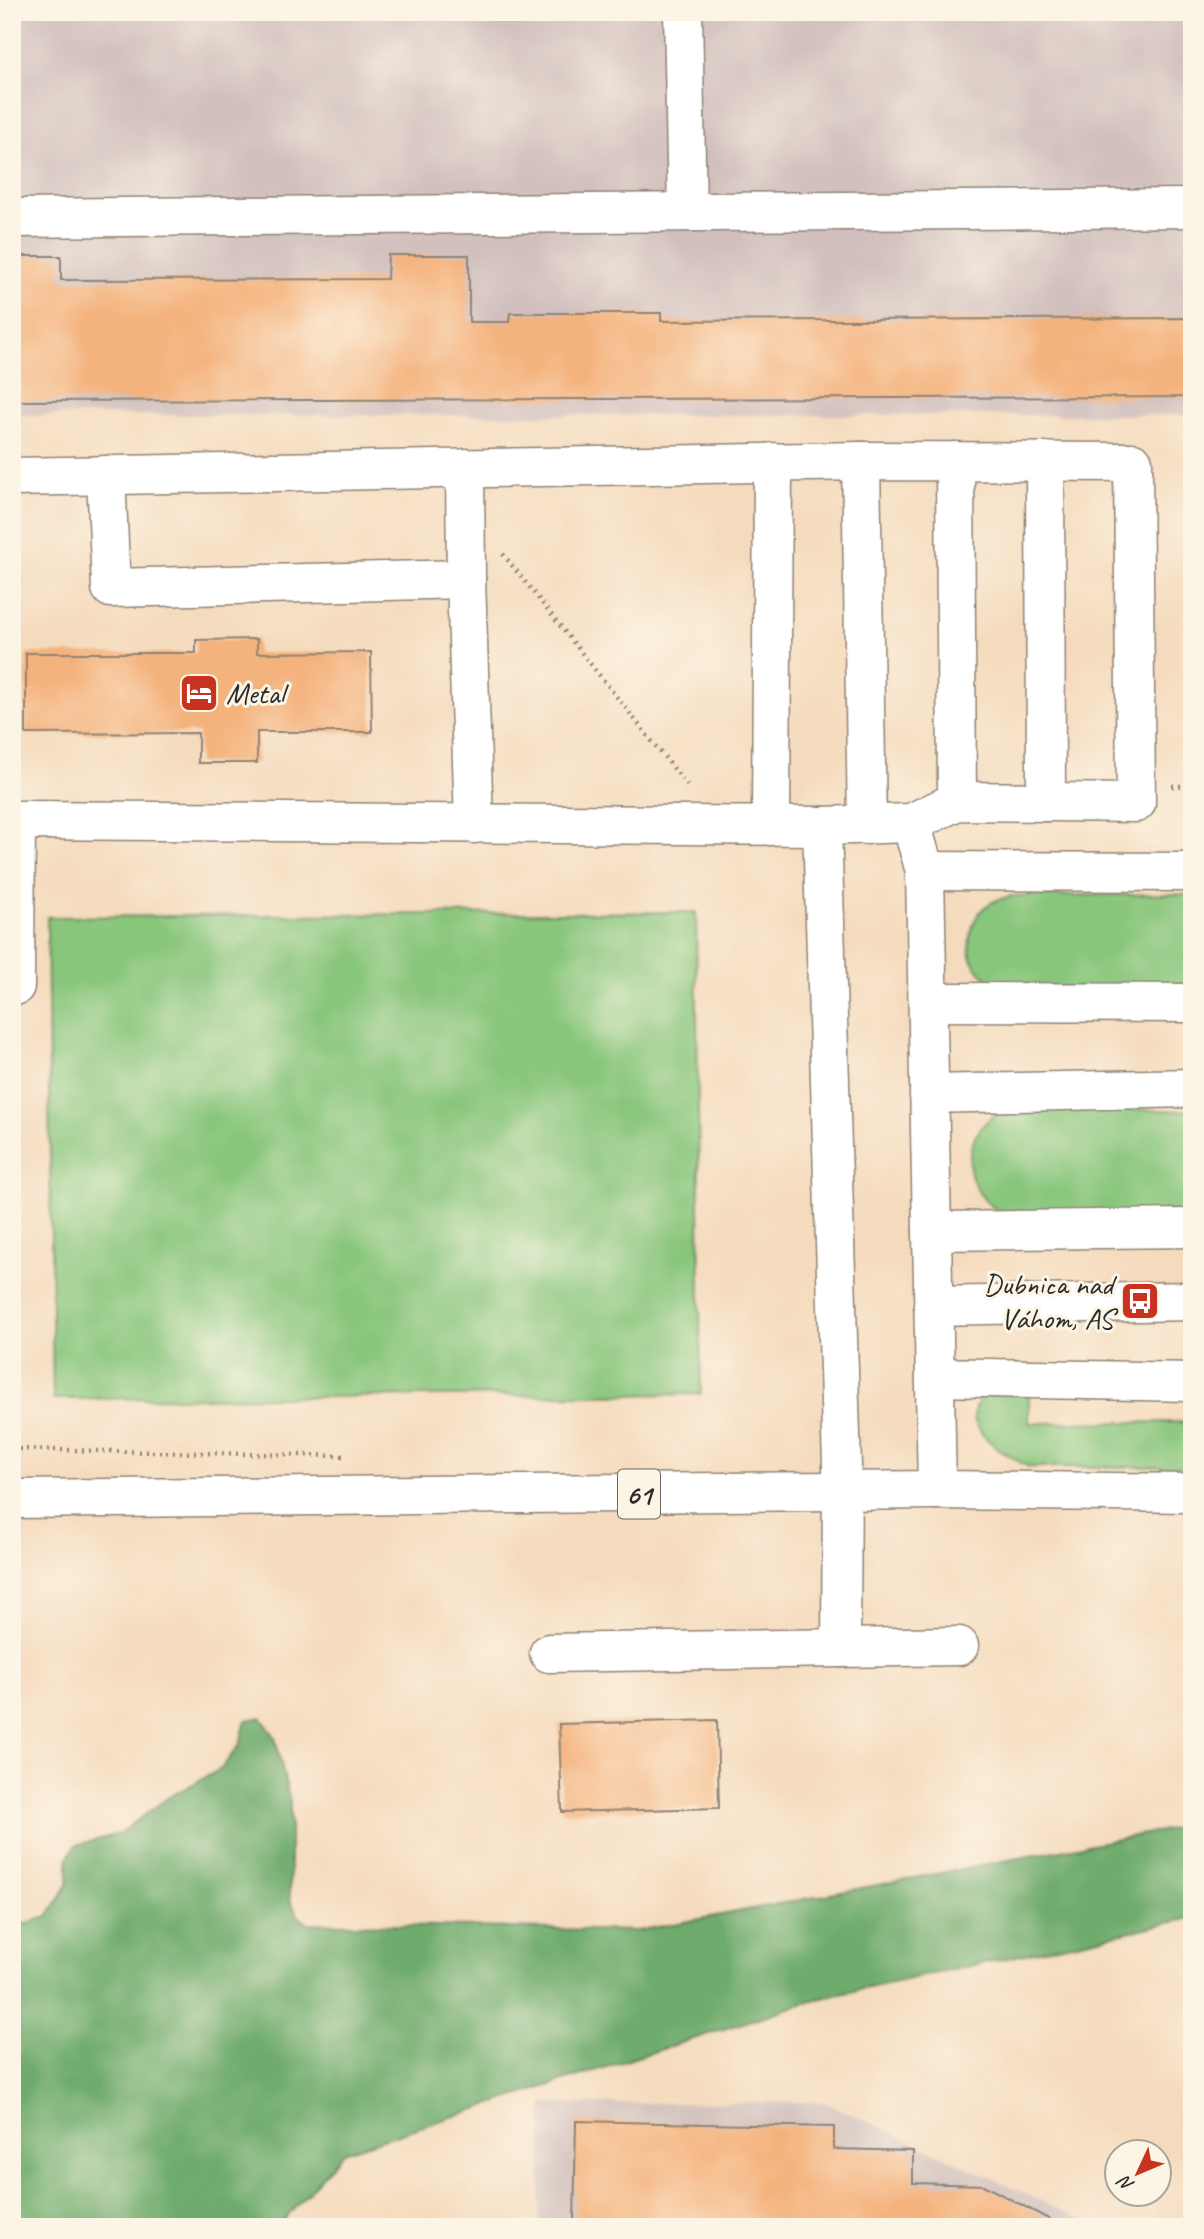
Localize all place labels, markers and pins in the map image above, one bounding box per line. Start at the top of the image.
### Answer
hotel icon: Metal [178,672,220,714]
place label: Metal [226,674,289,712]
place label: Dubnica nad Váhom, AS [984,1265,1118,1337]
bus stop icon: Dubnica nad Váhom, AS [1119,1280,1161,1322]

